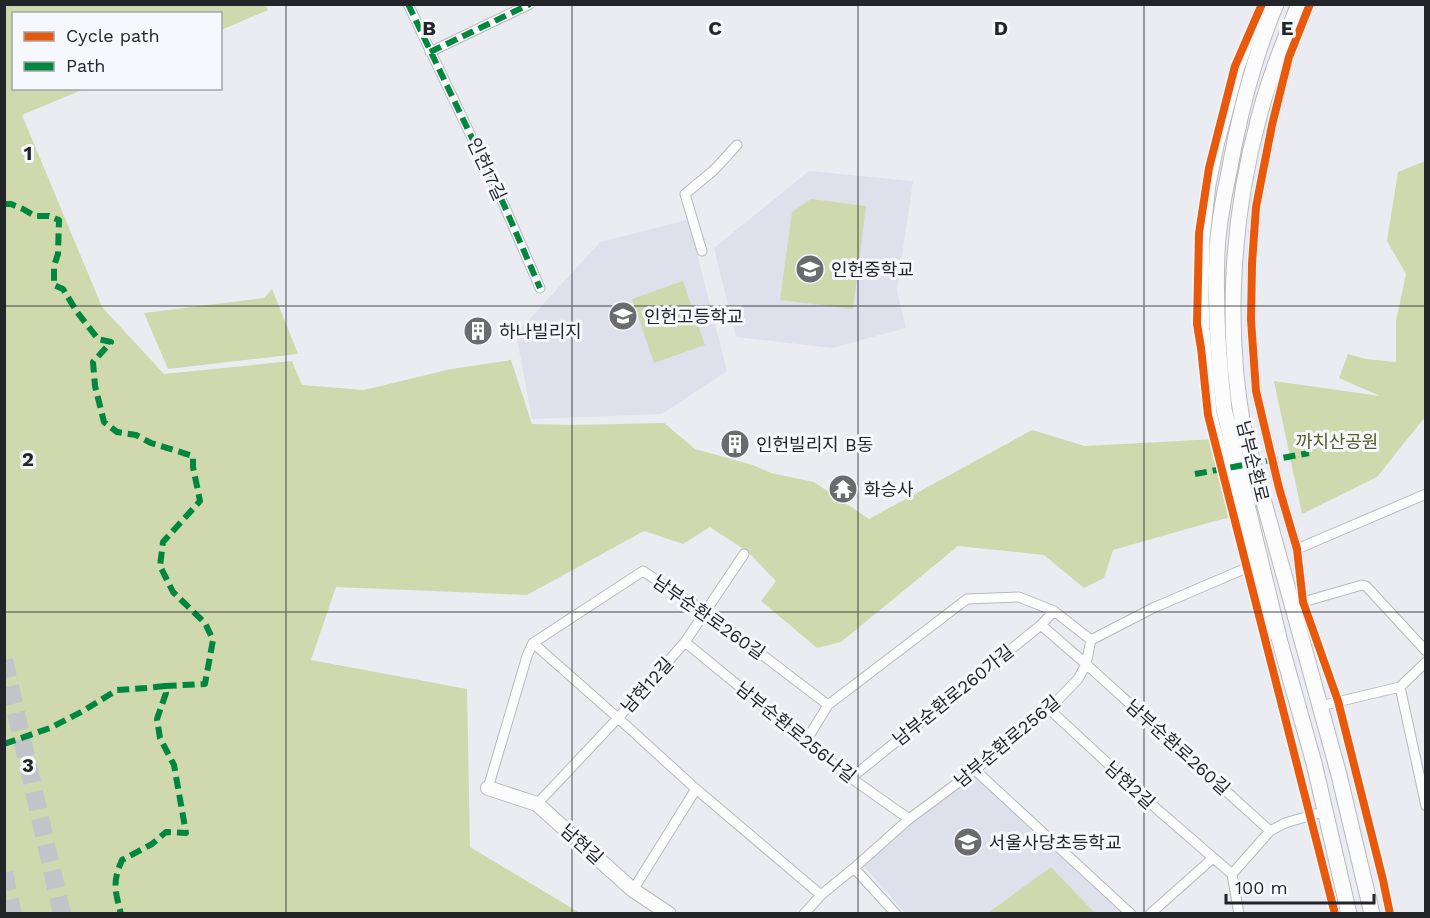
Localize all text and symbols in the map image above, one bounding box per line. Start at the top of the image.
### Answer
legend [12,12,222,90]
text: B [422,16,436,40]
text: C [708,16,722,40]
text: D [994,16,1008,40]
text: E [1281,16,1293,40]
text: Cycle path [66,25,160,46]
text: Path [66,55,106,76]
street label: 인헌17길 [463,134,511,204]
text: 1 [24,141,32,165]
school or university icon: 인헌중학교 [794,253,826,285]
place label: 인헌중학교 [831,259,914,280]
school or university icon: 인헌고등학교 [607,300,639,332]
place label: 인헌고등학교 [644,306,743,327]
building icon: 하나빌리지 [462,315,494,347]
place label: 하나빌리지 [499,321,582,342]
street label: 남부순환로 [1233,418,1273,504]
building icon: 인헌빌리지 B동 [719,428,751,460]
park label: 까치산공원 [1296,431,1378,452]
place label: 인헌빌리지 B동 [756,434,873,455]
text: 2 [22,447,34,471]
temple icon: 화승사 [827,473,859,505]
place label: 화승사 [864,479,914,500]
street label: 남부순환로260길 [649,571,769,663]
street label: 남부순환로260가길 [889,640,1017,750]
street label: 남현12길 [617,653,677,717]
street label: 남부순환로256나길 [732,677,860,787]
street label: 남부순환로256길 [950,691,1064,791]
street label: 남부순환로260길 [1122,695,1234,799]
text: 3 [22,753,34,777]
street label: 남현2길 [1101,757,1159,813]
street label: 남현길 [557,820,607,868]
school or university icon: 서울사당초등학교 [952,826,984,858]
place label: 서울사당초등학교 [989,832,1121,853]
scale bar [1226,867,1374,905]
text: 100 m [1235,877,1288,898]

